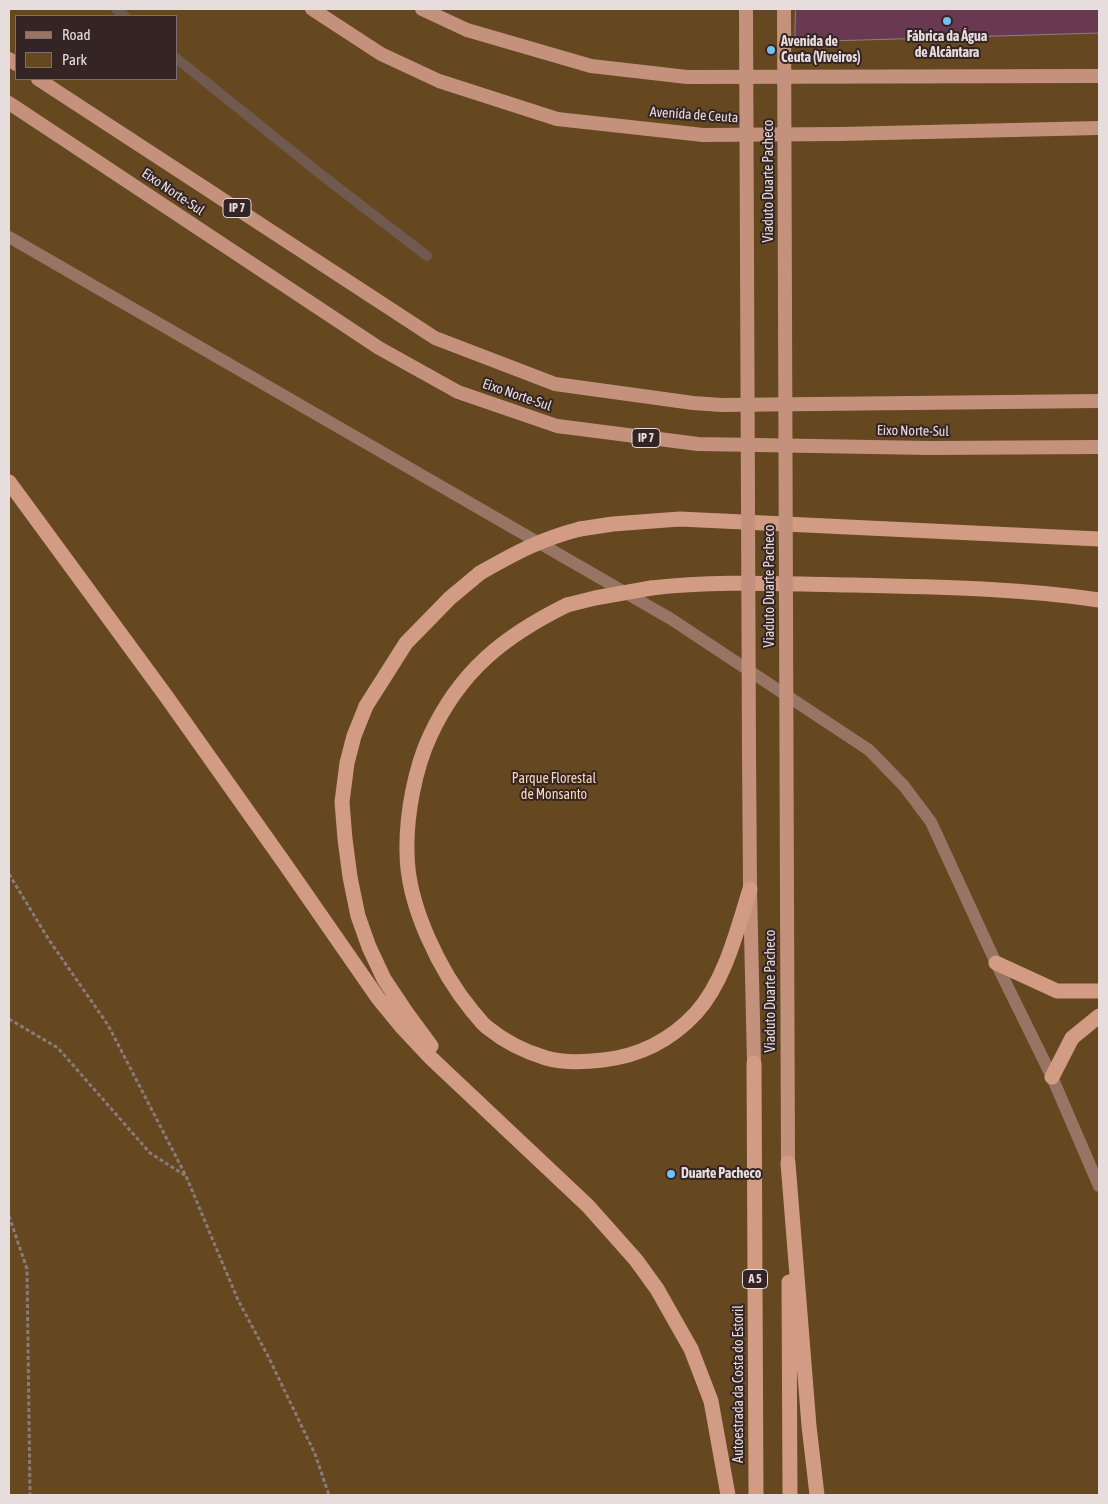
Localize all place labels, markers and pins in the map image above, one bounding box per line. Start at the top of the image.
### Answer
marker: Fábrica da Água de Alcântara [941,15,953,27]
place label: Fábrica da Água de Alcântara [907,29,987,62]
place label: Avenida de Ceuta (Viveiros) [781,34,861,66]
marker: Avenida de Ceuta (Viveiros) [765,44,777,56]
place label: Duarte Pacheco [681,1166,761,1182]
marker: Duarte Pacheco [665,1168,677,1180]

